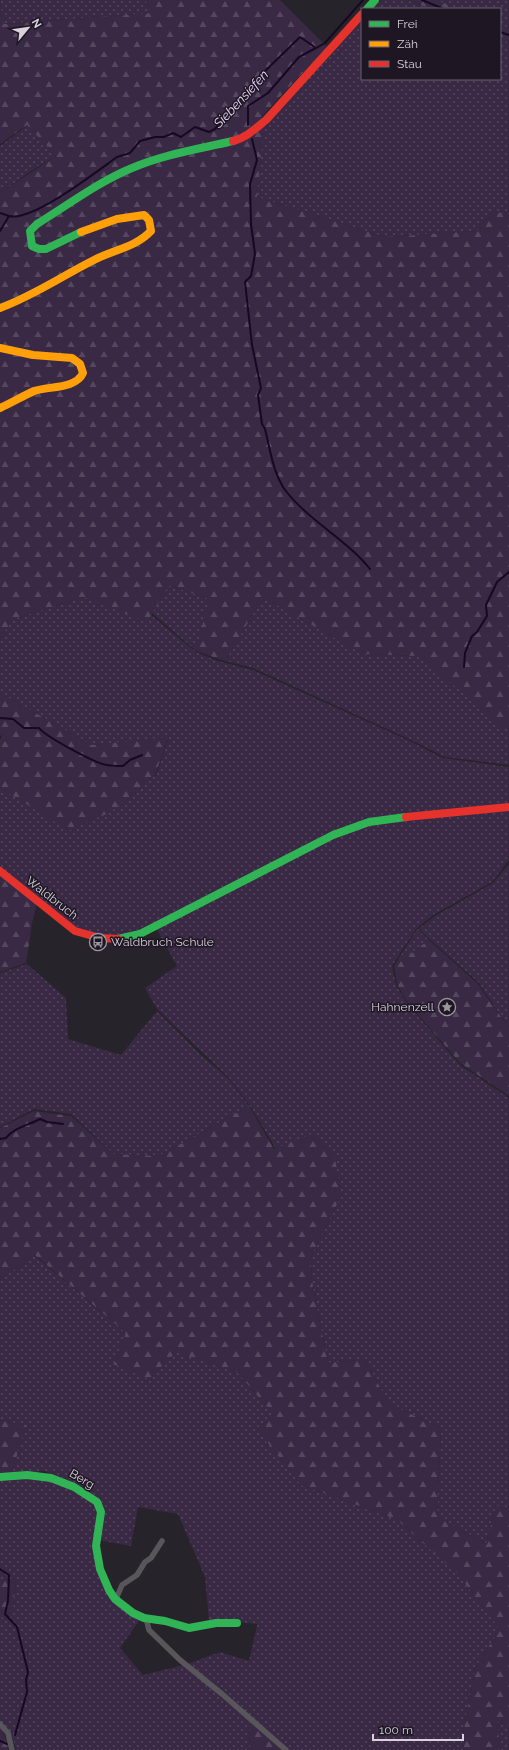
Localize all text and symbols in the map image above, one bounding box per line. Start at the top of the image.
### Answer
north arrow [8,8,48,48]
legend [361,8,501,80]
text: N [29,17,44,30]
text: Frei [397,17,417,31]
text: Zäh [397,37,418,51]
text: Stau [397,57,422,71]
water label: Siebensiefen [210,67,271,132]
street label: Waldbruch [23,874,81,922]
bus stop icon: Waldbruch Schule [88,932,108,952]
place label: Waldbruch Schule [111,935,214,949]
place icon: Hahnenzell [437,997,457,1017]
place label: Hahnenzell [371,1000,435,1014]
street label: Berg [67,1466,97,1492]
scale bar [373,1716,463,1742]
text: 100 m [379,1723,413,1737]

